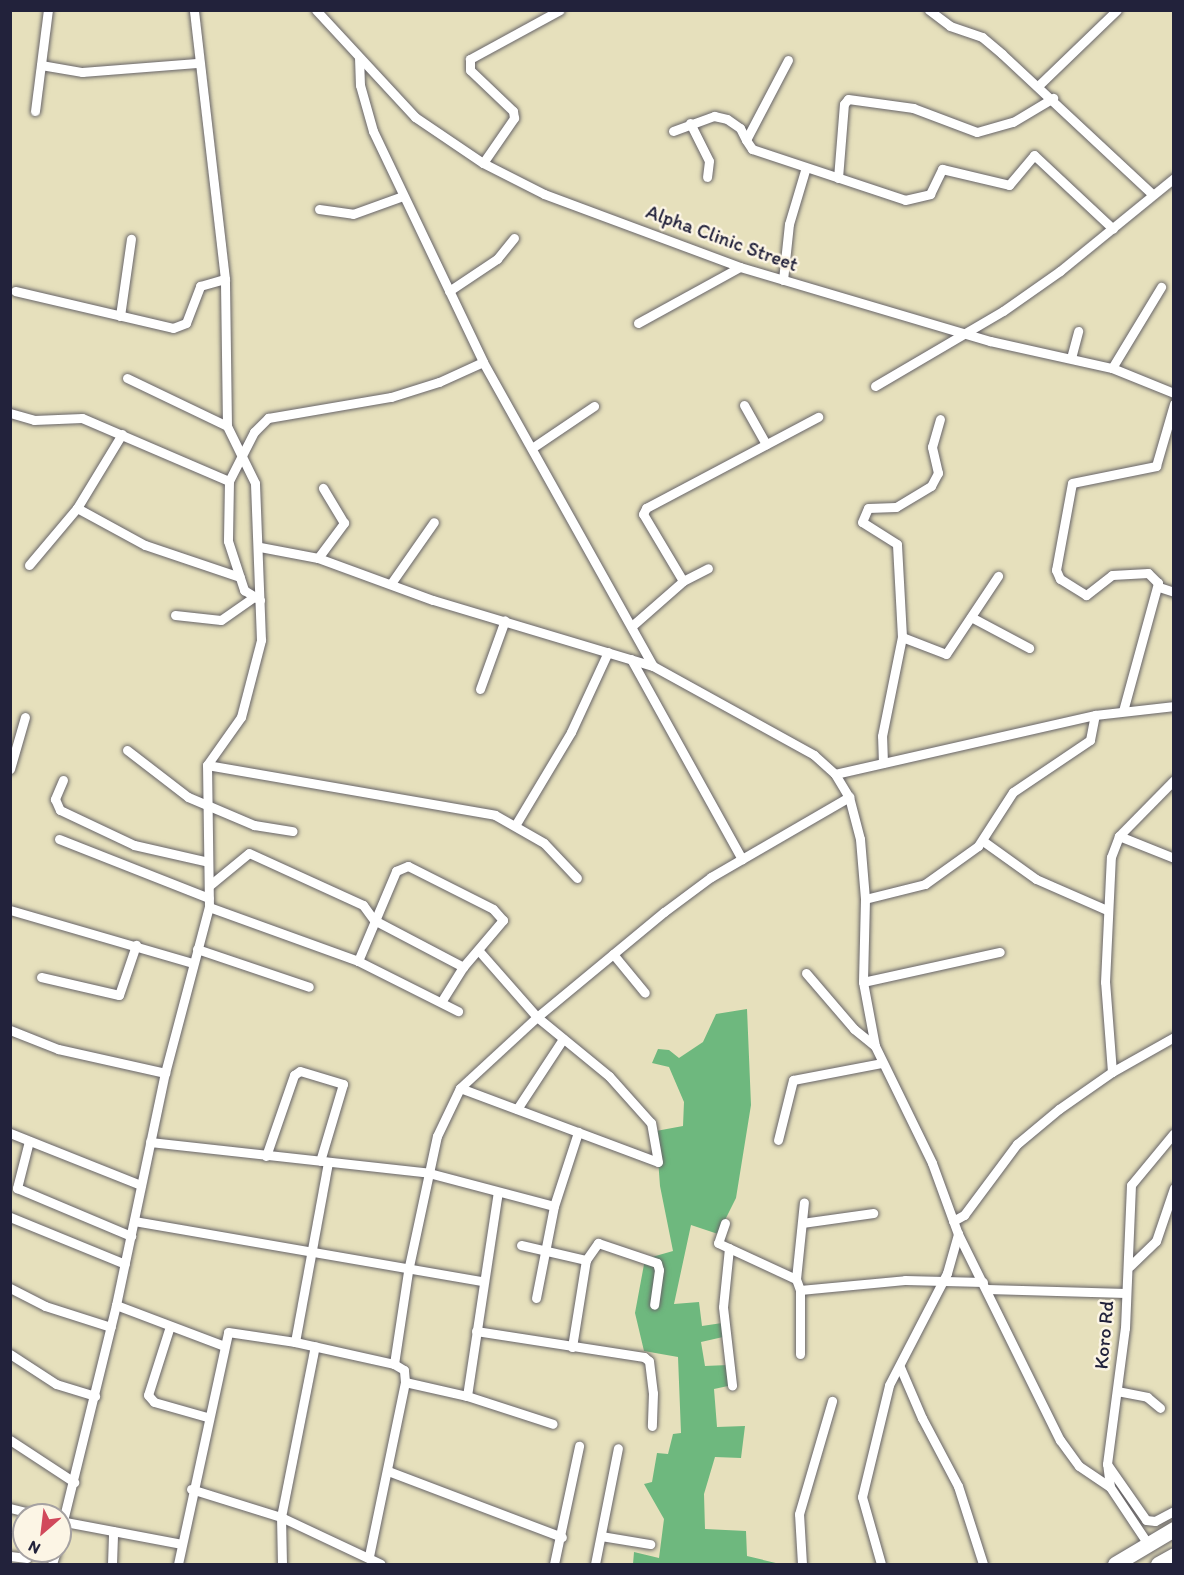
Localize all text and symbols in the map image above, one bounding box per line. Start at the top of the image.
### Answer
street label: Alpha Clinic Street [643,199,801,277]
street label: Koro Rd [1089,1300,1119,1370]
north arrow [12,1503,72,1563]
text: N [25,1537,43,1558]

